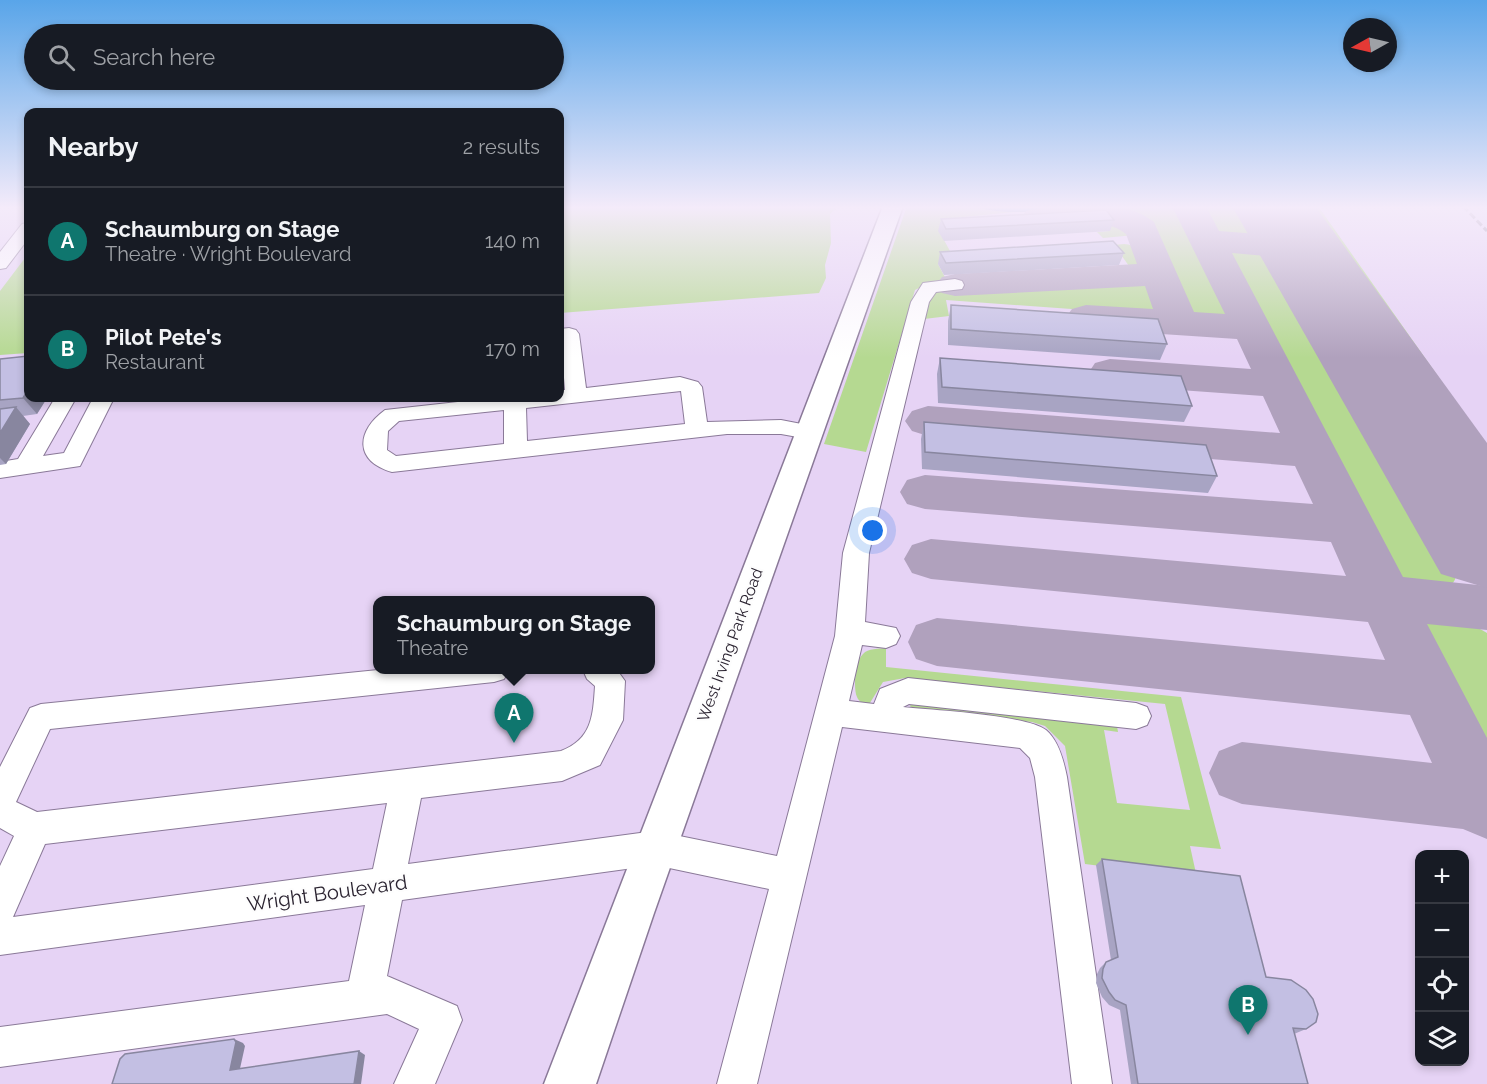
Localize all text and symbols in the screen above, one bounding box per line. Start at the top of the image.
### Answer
north arrow [1343,18,1397,72]
search box [24,24,564,90]
icon: search [45,41,78,74]
text: Search here [93,44,215,70]
text: Nearby [48,132,138,162]
text: 2 results [463,135,540,159]
text: Schaumburg on Stage [105,216,339,242]
text: A [61,229,74,253]
text: 140 m [485,229,540,253]
text: Theatre · Wright Boulevard [105,242,352,266]
text: Pilot Pete's [105,324,222,350]
text: B [61,337,74,361]
text: 170 m [485,337,540,361]
text: Restaurant [105,350,205,374]
your location [858,516,887,545]
street label: West Irving Park Road [693,565,767,724]
popup [373,596,655,674]
text: Schaumburg on Stage [397,610,631,636]
text: Theatre [397,636,468,660]
pin: A [494,694,534,743]
map controls [1415,850,1469,1066]
button: + [1415,850,1469,904]
street label: Wright Boulevard [245,870,409,916]
button: − [1415,904,1469,958]
button: locate [1415,958,1469,1012]
pin: B [1228,986,1268,1035]
button: layers [1415,1012,1469,1066]

